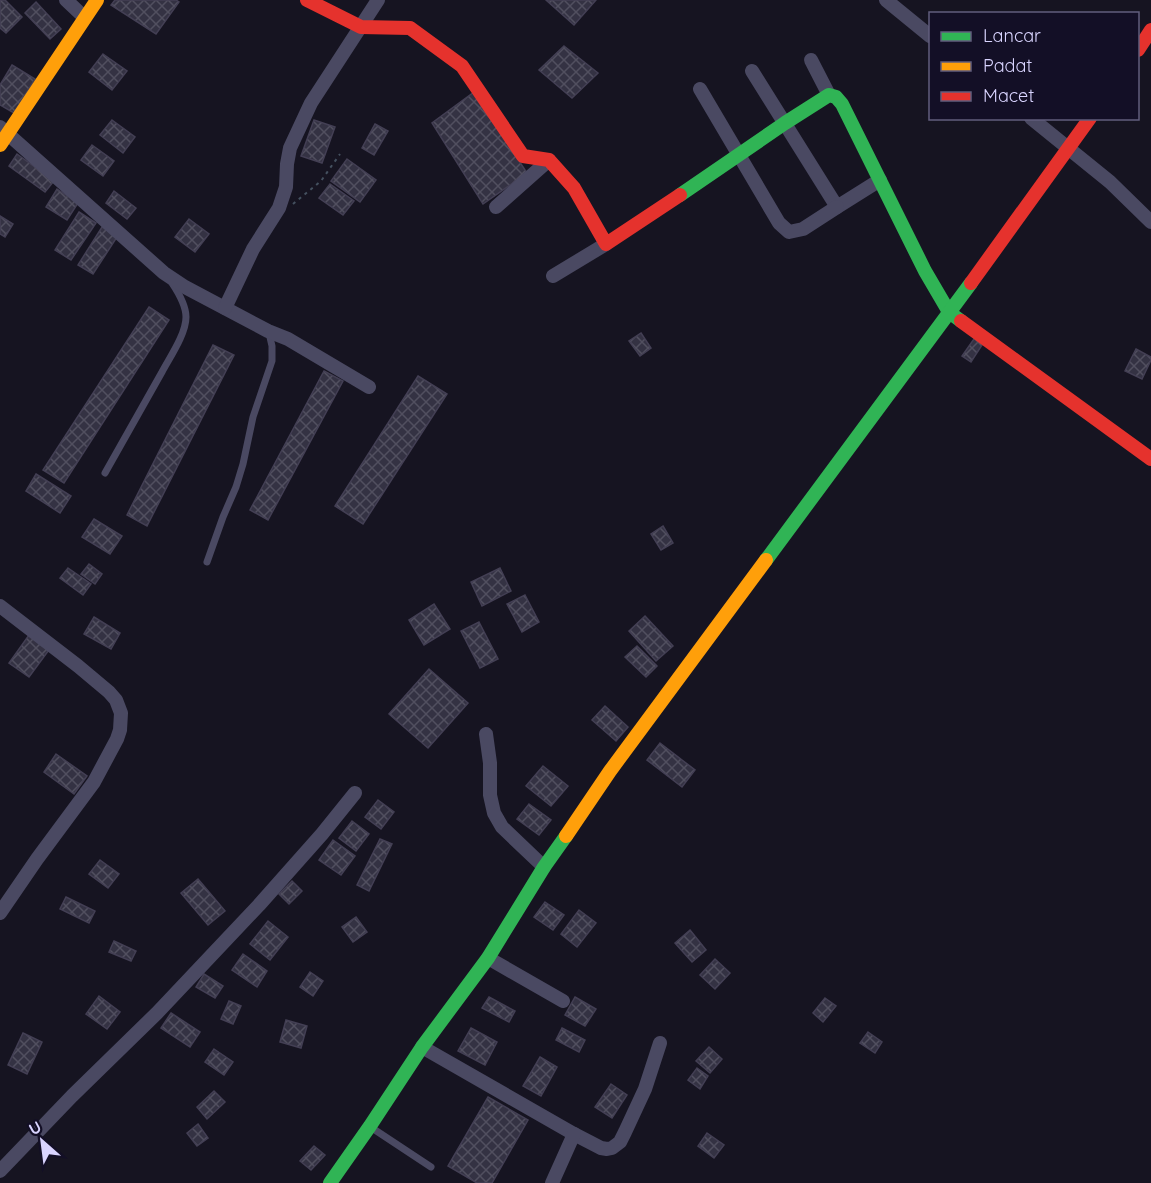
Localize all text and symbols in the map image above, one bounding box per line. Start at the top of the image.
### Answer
legend [929,12,1139,120]
text: Lancar [983,24,1041,47]
text: Padat [983,54,1032,77]
text: Macet [983,84,1034,107]
north arrow [12,1111,72,1171]
text: U [25,1116,45,1139]

